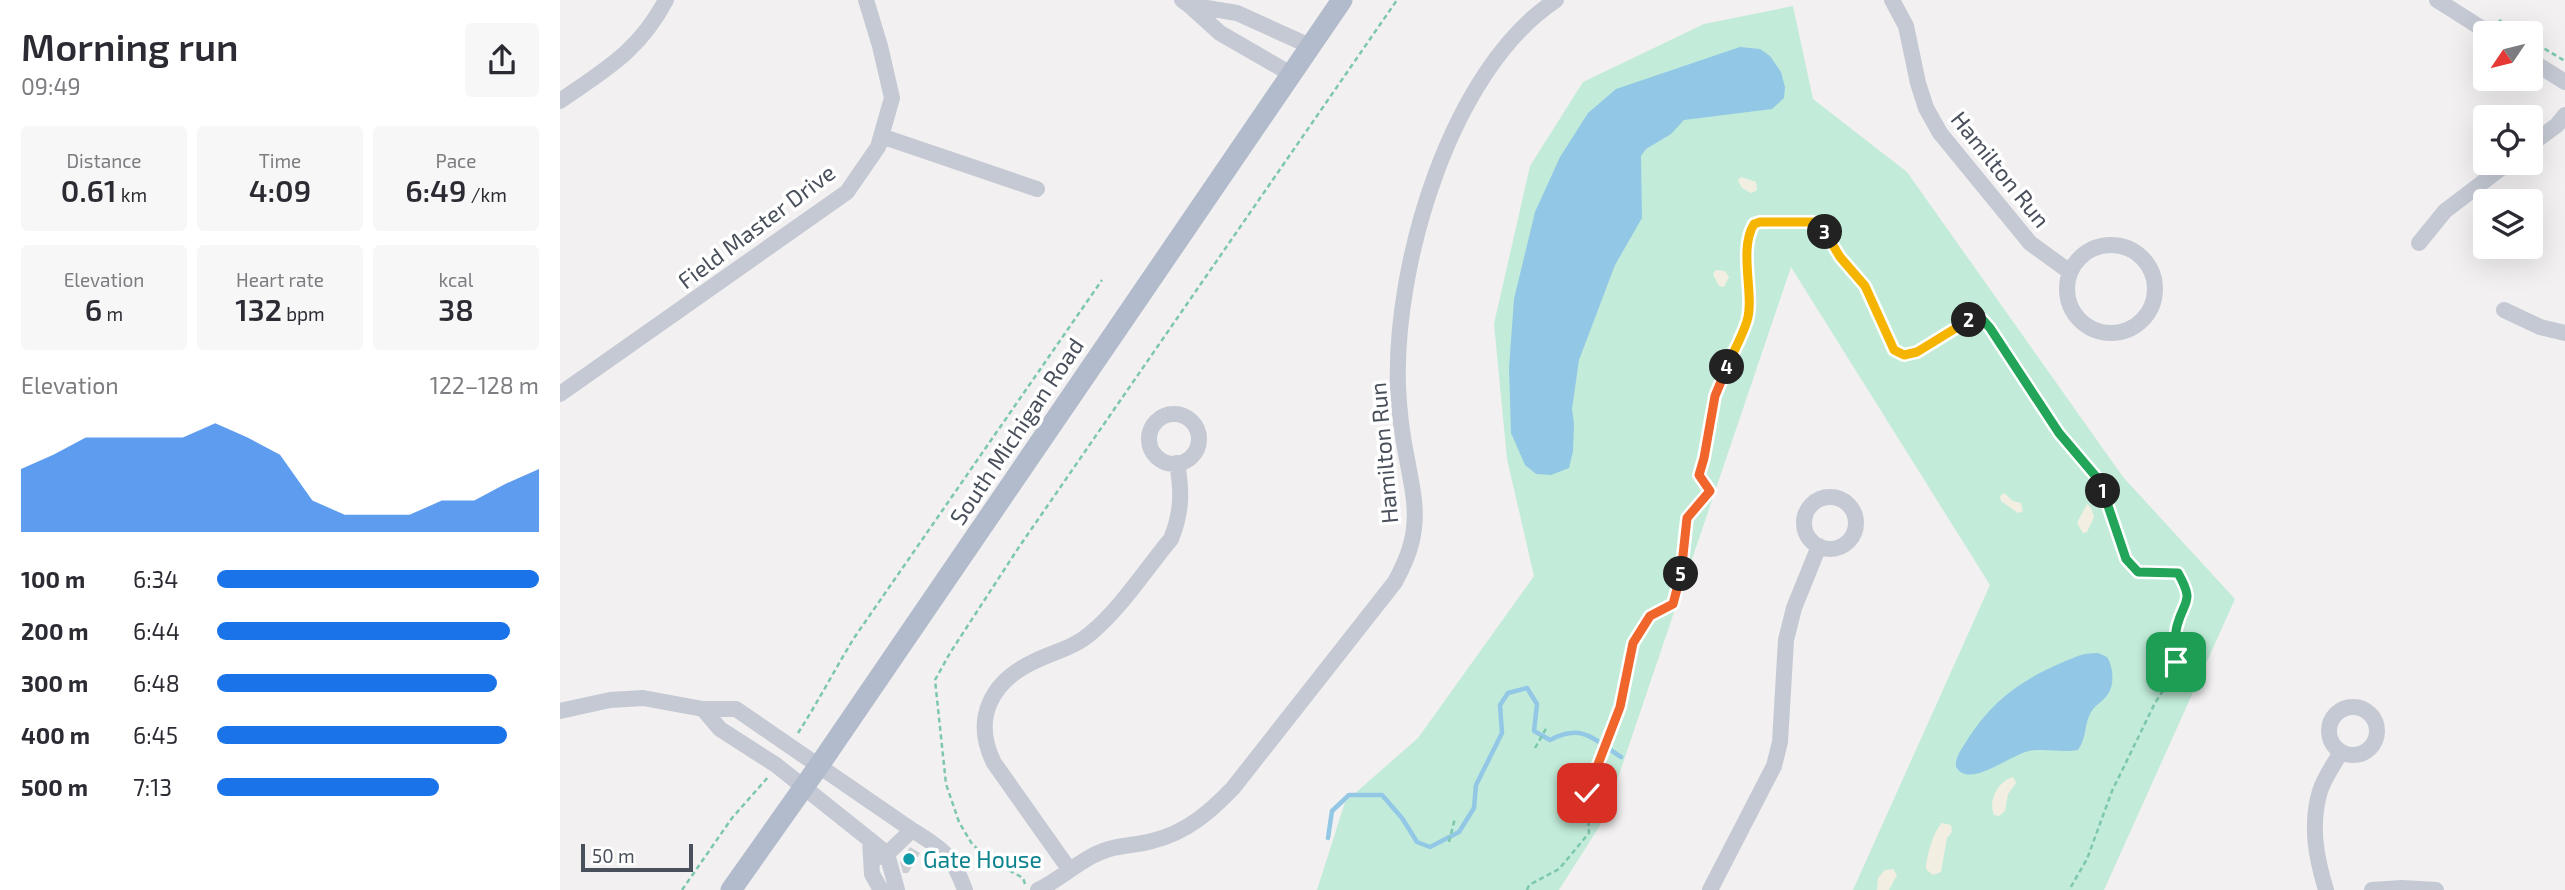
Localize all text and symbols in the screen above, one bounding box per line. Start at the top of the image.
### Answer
north arrow [2473,21,2543,91]
map controls [2473,21,2543,259]
text: Morning run [21,23,239,69]
button: share [465,23,539,97]
text: 09:49 [21,72,81,100]
street label: Hamilton Run [1946,105,2056,233]
button: locate [2473,105,2543,175]
text: Distance [66,149,142,172]
text: Time [259,149,301,172]
text: Pace [436,149,476,172]
street label: Field Master Drive [672,158,840,294]
text: 0.61 [61,172,117,208]
text: 4:09 [249,172,311,208]
text: 6:49 [405,172,466,208]
text: km [117,183,147,206]
text: /km [466,183,507,206]
button: layers [2473,189,2543,259]
pin: 3 [1808,215,1842,250]
text: 3 [1819,220,1830,243]
text: Elevation [64,268,144,291]
text: Heart rate [236,268,324,291]
text: kcal [439,268,473,291]
text: 6 [85,291,102,327]
text: 132 [235,291,282,327]
text: 38 [438,291,474,327]
text: m [102,302,123,325]
text: bpm [282,302,325,325]
pin: 2 [1952,302,1986,338]
text: 2 [1963,308,1974,331]
street label: South Michigan Road [943,332,1089,530]
pin: 4 [1710,350,1744,384]
text: 4 [1720,355,1733,378]
text: Elevation [21,371,119,399]
text: 122–128 m [430,371,539,399]
street label: Hamilton Run [1363,381,1403,525]
pin: 1 [2086,474,2120,508]
text: 1 [2098,479,2107,502]
pin: 5 [1664,556,1698,592]
text: 5 [1675,562,1686,585]
text: 100 m [21,565,85,593]
text: 6:34 [133,565,179,593]
text: 200 m [21,617,89,645]
text: 6:44 [133,617,180,645]
pin [2146,632,2206,692]
icon: arrive [2157,643,2195,681]
text: 300 m [21,669,88,697]
text: 6:48 [133,669,180,697]
text: 400 m [21,721,90,749]
text: 6:45 [133,721,178,749]
pin [1557,763,1617,823]
text: 500 m [21,773,88,801]
text: 7:13 [133,773,172,801]
icon: check [1568,774,1606,812]
scale bar [581,841,693,873]
text: 50 m [592,844,635,867]
place label: Gate House [923,845,1042,873]
marker: Gate House [901,851,917,867]

